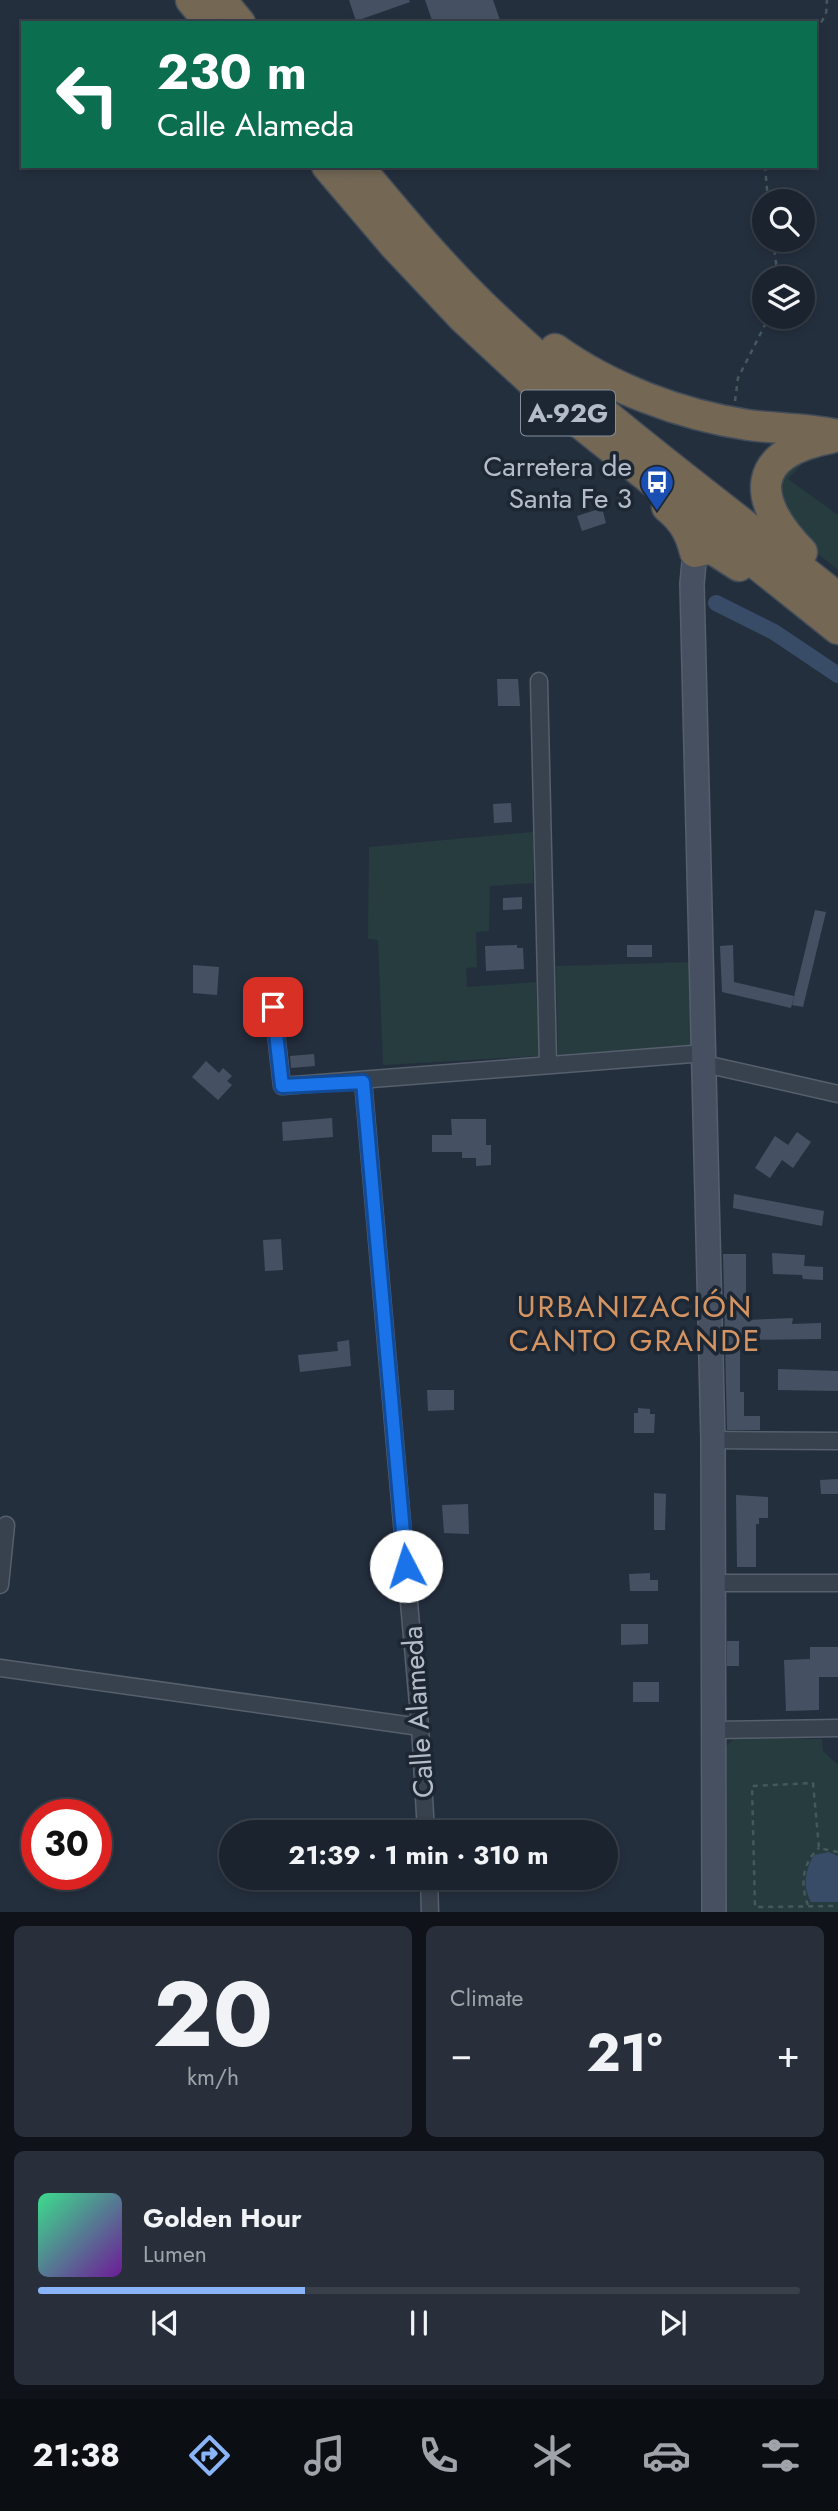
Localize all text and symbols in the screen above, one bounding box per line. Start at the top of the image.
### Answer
text: 230 m [157,37,307,107]
icon: left [42,49,133,140]
text: Calle Alameda [157,102,354,148]
map controls [752,189,815,329]
button: search [752,189,815,252]
button: layers [752,266,815,329]
road number: A-92G [521,390,615,436]
place label: Carretera de Santa Fe 3 [483,446,632,519]
bus stop icon: Carretera de Santa Fe 3 [638,463,676,512]
pin [243,977,303,1037]
icon: arrive [254,988,292,1026]
district label: URBANIZACIÓN CANTO GRANDE [509,1285,761,1362]
position arrow [369,1529,443,1603]
street label: Calle Alameda [392,1625,444,1799]
speed limit sign: 30 [21,1799,112,1890]
text: 21:39 · 1 min · 310 m [288,1836,549,1874]
text: 20 [153,1949,273,2080]
text: Climate [450,1981,523,2015]
text: 21° [587,2015,663,2091]
text: − [450,2026,472,2081]
text: + [777,2026,800,2081]
text: km/h [187,2060,239,2094]
text: Golden Hour [143,2199,302,2237]
text: Lumen [143,2237,207,2271]
icon: previous [146,2304,184,2342]
icon: pause [400,2304,438,2342]
icon: next [654,2304,692,2342]
icon: directions [185,2431,234,2480]
icon: music [300,2431,349,2480]
icon: phone [414,2431,463,2480]
icon: climate [528,2431,577,2480]
icon: car [642,2431,691,2480]
icon: filters [756,2431,805,2480]
text: 21:38 [33,2432,120,2478]

